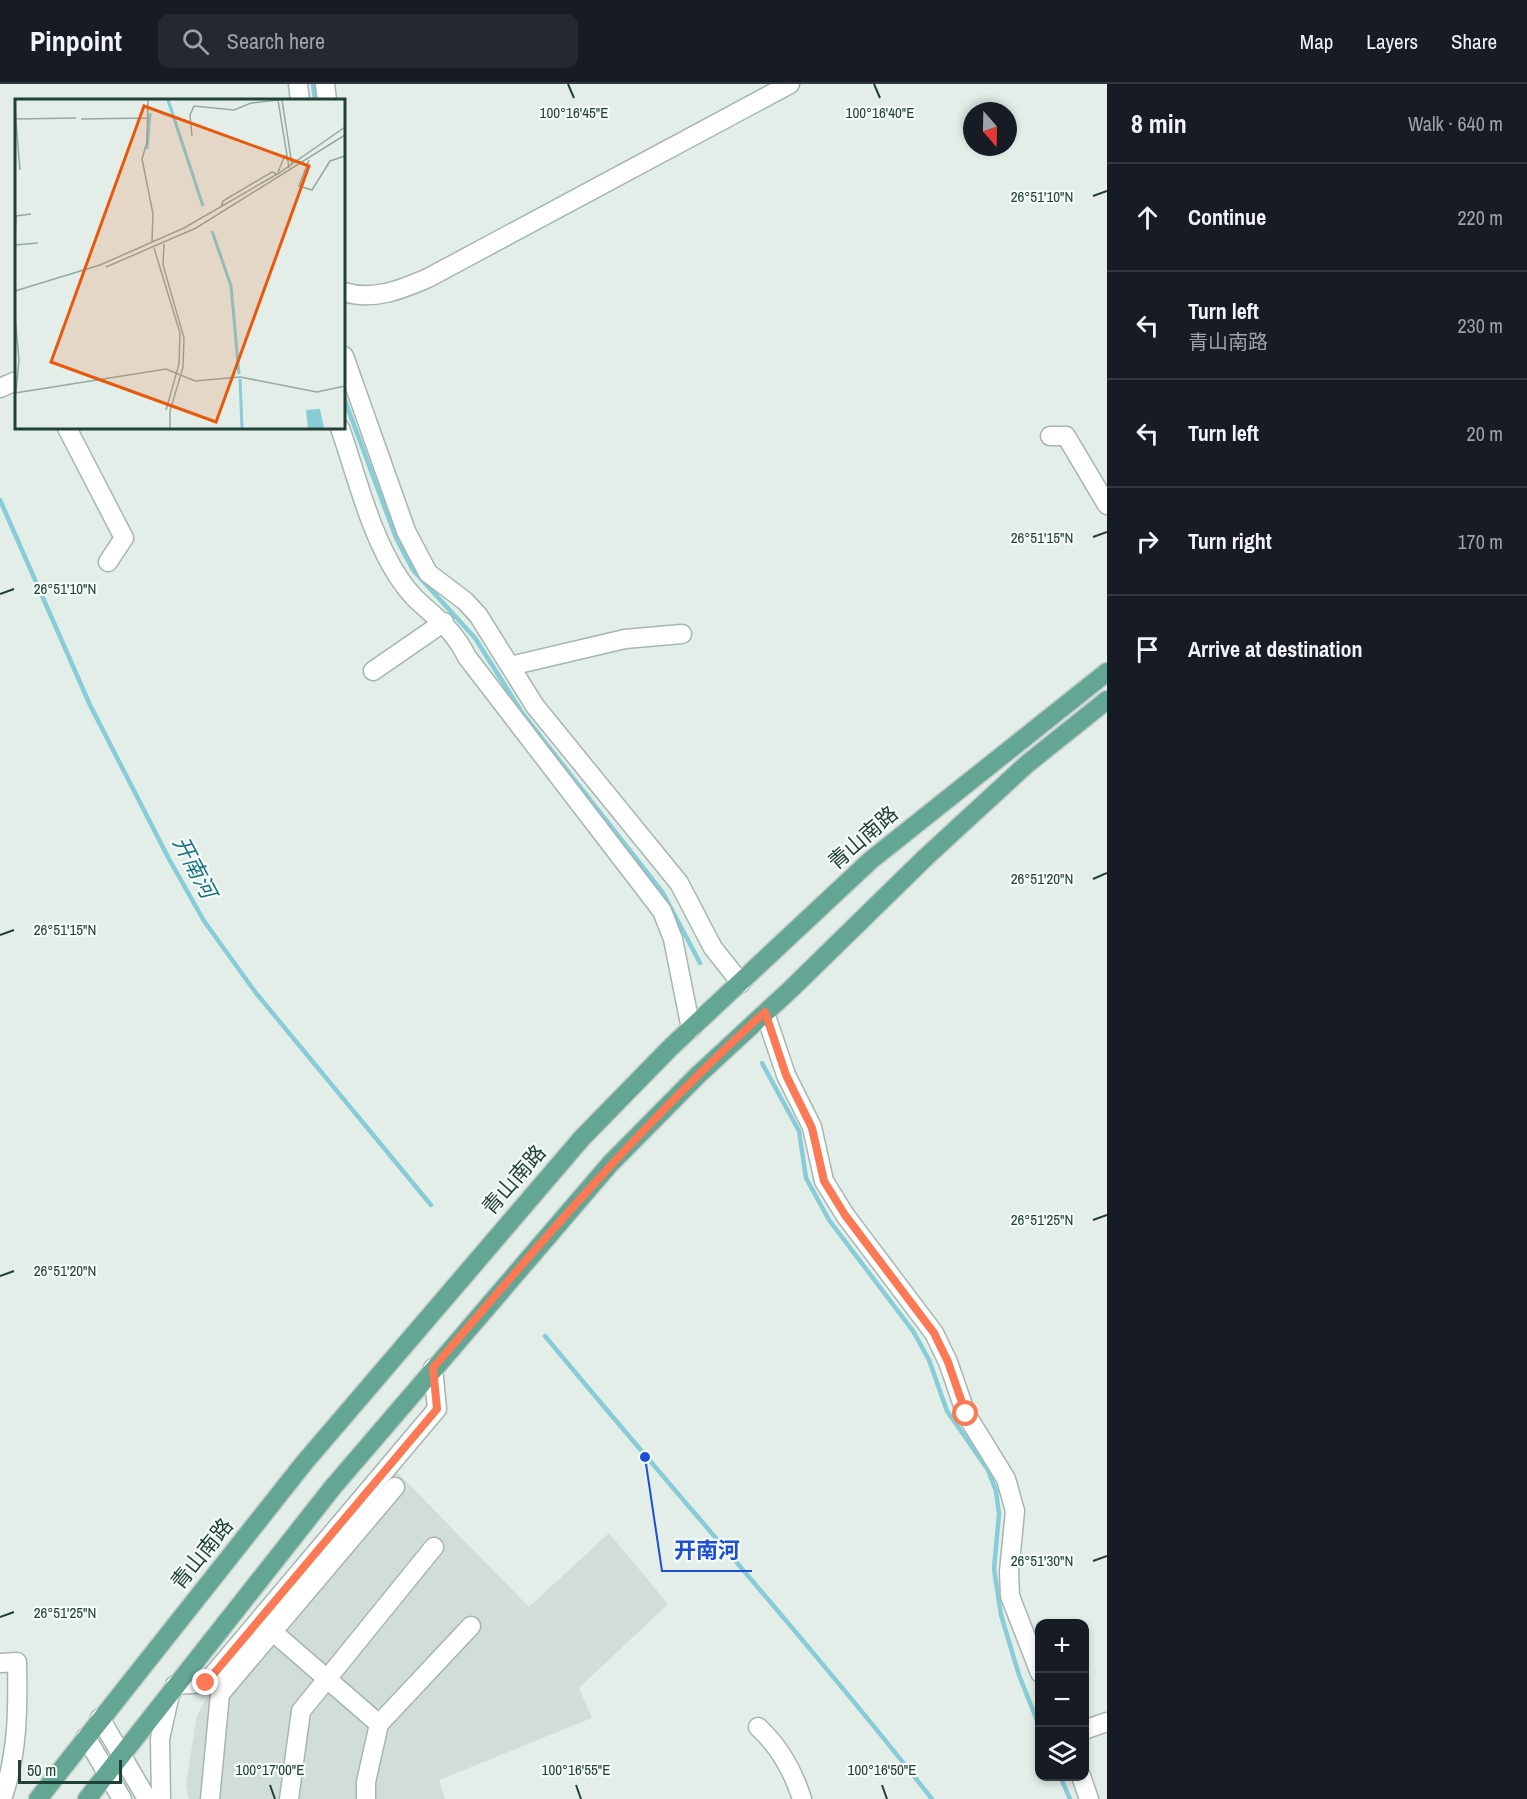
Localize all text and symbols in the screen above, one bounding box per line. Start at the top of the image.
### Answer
search box [158,14,578,68]
text: Pinpoint [30,22,122,60]
icon: search [179,25,212,58]
text: Search here [227,26,325,56]
text: Map [1300,27,1333,56]
text: Layers [1366,27,1418,56]
text: Share [1451,27,1497,56]
inset map [15,99,345,429]
text: 100°16'45"E [540,102,608,123]
text: 100°16'40"E [846,102,914,123]
north arrow [963,102,1017,156]
text: 8 min [1131,106,1187,141]
text: Walk · 640 m [1408,110,1503,137]
text: 26°51'10"N [1011,186,1073,207]
icon: ahead [1131,201,1164,234]
text: Continue [1188,202,1266,232]
text: 220 m [1457,204,1503,231]
text: Turn left [1188,296,1259,326]
icon: left [1131,309,1164,342]
text: 230 m [1457,312,1503,339]
text: 青山南路 [1188,328,1268,355]
icon: left [1131,417,1164,450]
text: Turn left [1188,418,1259,448]
text: 20 m [1467,420,1503,447]
icon: right [1131,525,1164,558]
text: Turn right [1188,526,1272,556]
text: 26°51'15"N [1011,527,1073,548]
text: 170 m [1457,528,1503,555]
text: 26°51'10"N [34,578,96,599]
icon: arrive [1131,633,1164,666]
text: Arrive at destination [1188,634,1362,664]
street label: 青山南路 [821,799,904,876]
water label: 开南河 [166,831,226,907]
text: 26°51'20"N [1011,868,1073,889]
text: 26°51'15"N [34,919,96,940]
street label: 青山南路 [475,1138,552,1221]
text: 26°51'25"N [1011,1209,1073,1230]
text: 26°51'20"N [34,1260,96,1281]
route start [952,1400,978,1426]
street label: 青山南路 [164,1512,239,1595]
callout: 开南河 [662,1531,752,1571]
text: 开南河 [674,1535,740,1565]
text: 26°51'30"N [1011,1550,1073,1571]
text: 26°51'25"N [34,1602,96,1623]
map controls [1035,1619,1089,1781]
button: + [1035,1619,1089,1673]
route end [192,1669,218,1695]
button: − [1035,1673,1089,1727]
button: layers [1035,1727,1089,1781]
scale bar [18,1757,122,1784]
text: 50 m [27,1759,56,1781]
text: 100°17'00"E [236,1759,304,1780]
text: 100°16'55"E [542,1759,610,1780]
text: 100°16'50"E [848,1759,916,1780]

